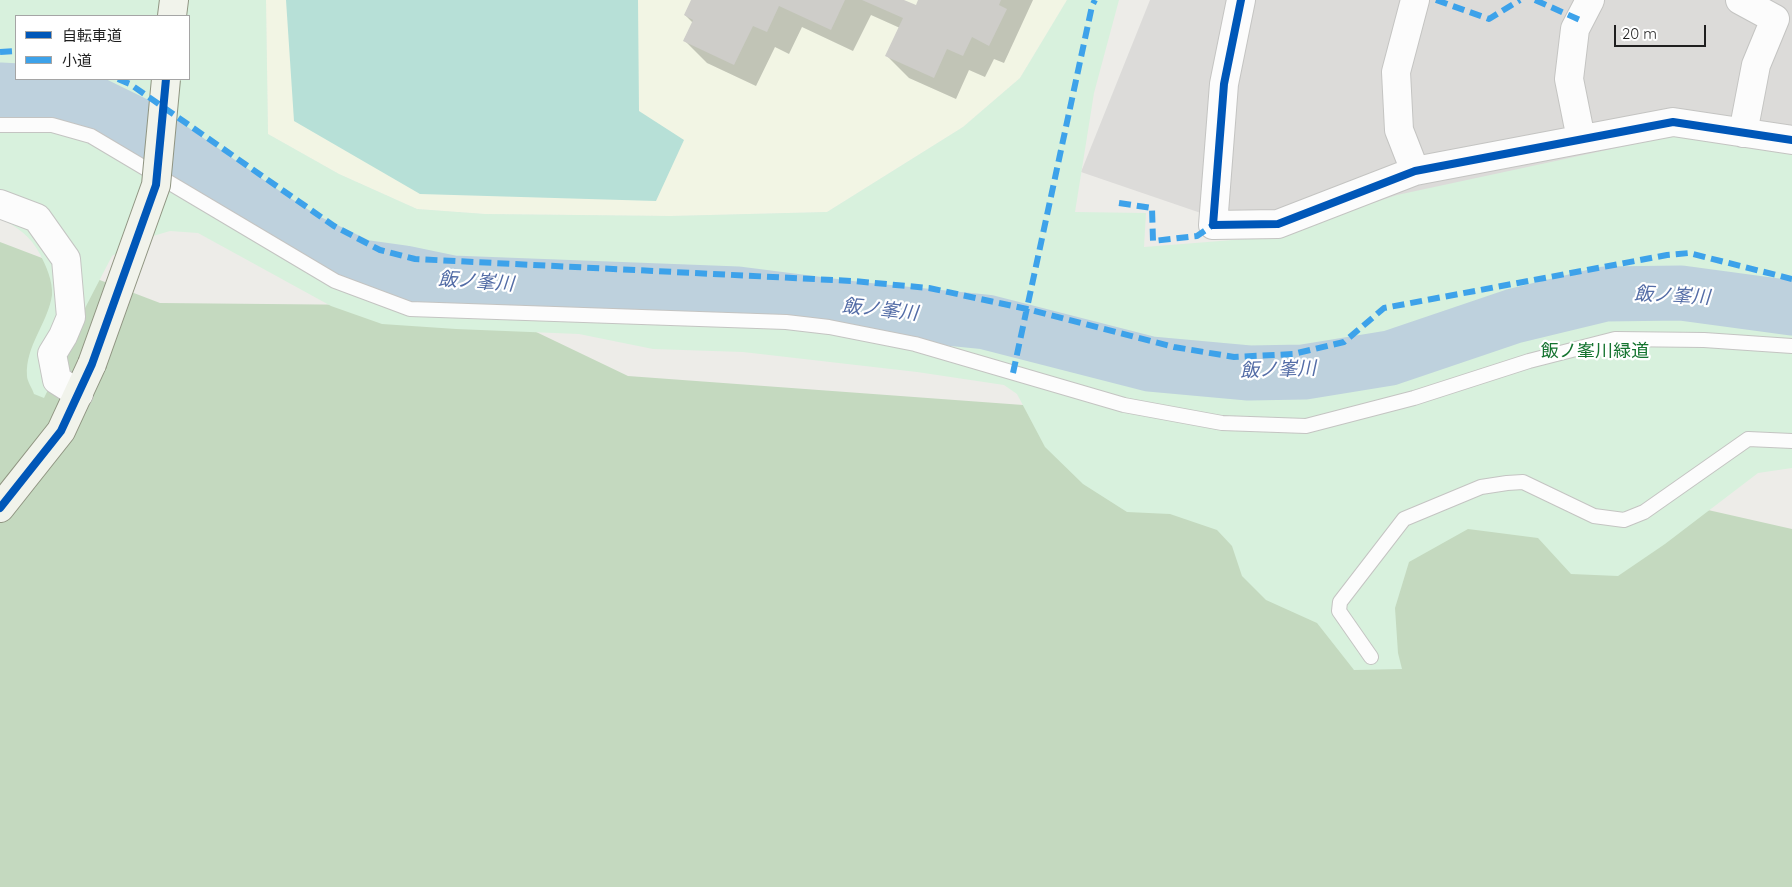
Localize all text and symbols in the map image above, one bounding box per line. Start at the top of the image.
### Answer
legend [15,15,190,80]
scale bar [1617,15,1710,47]
text: 20 m [1622,24,1657,43]
text: 自転車道 [62,26,122,45]
text: 小道 [62,51,92,70]
water label: 飯ノ峯川 [437,268,515,296]
water label: 飯ノ峯川 [1633,283,1711,309]
water label: 飯ノ峯川 [841,295,919,325]
park label: 飯ノ峯川緑道 [1541,341,1649,363]
water label: 飯ノ峯川 [1240,357,1316,383]

